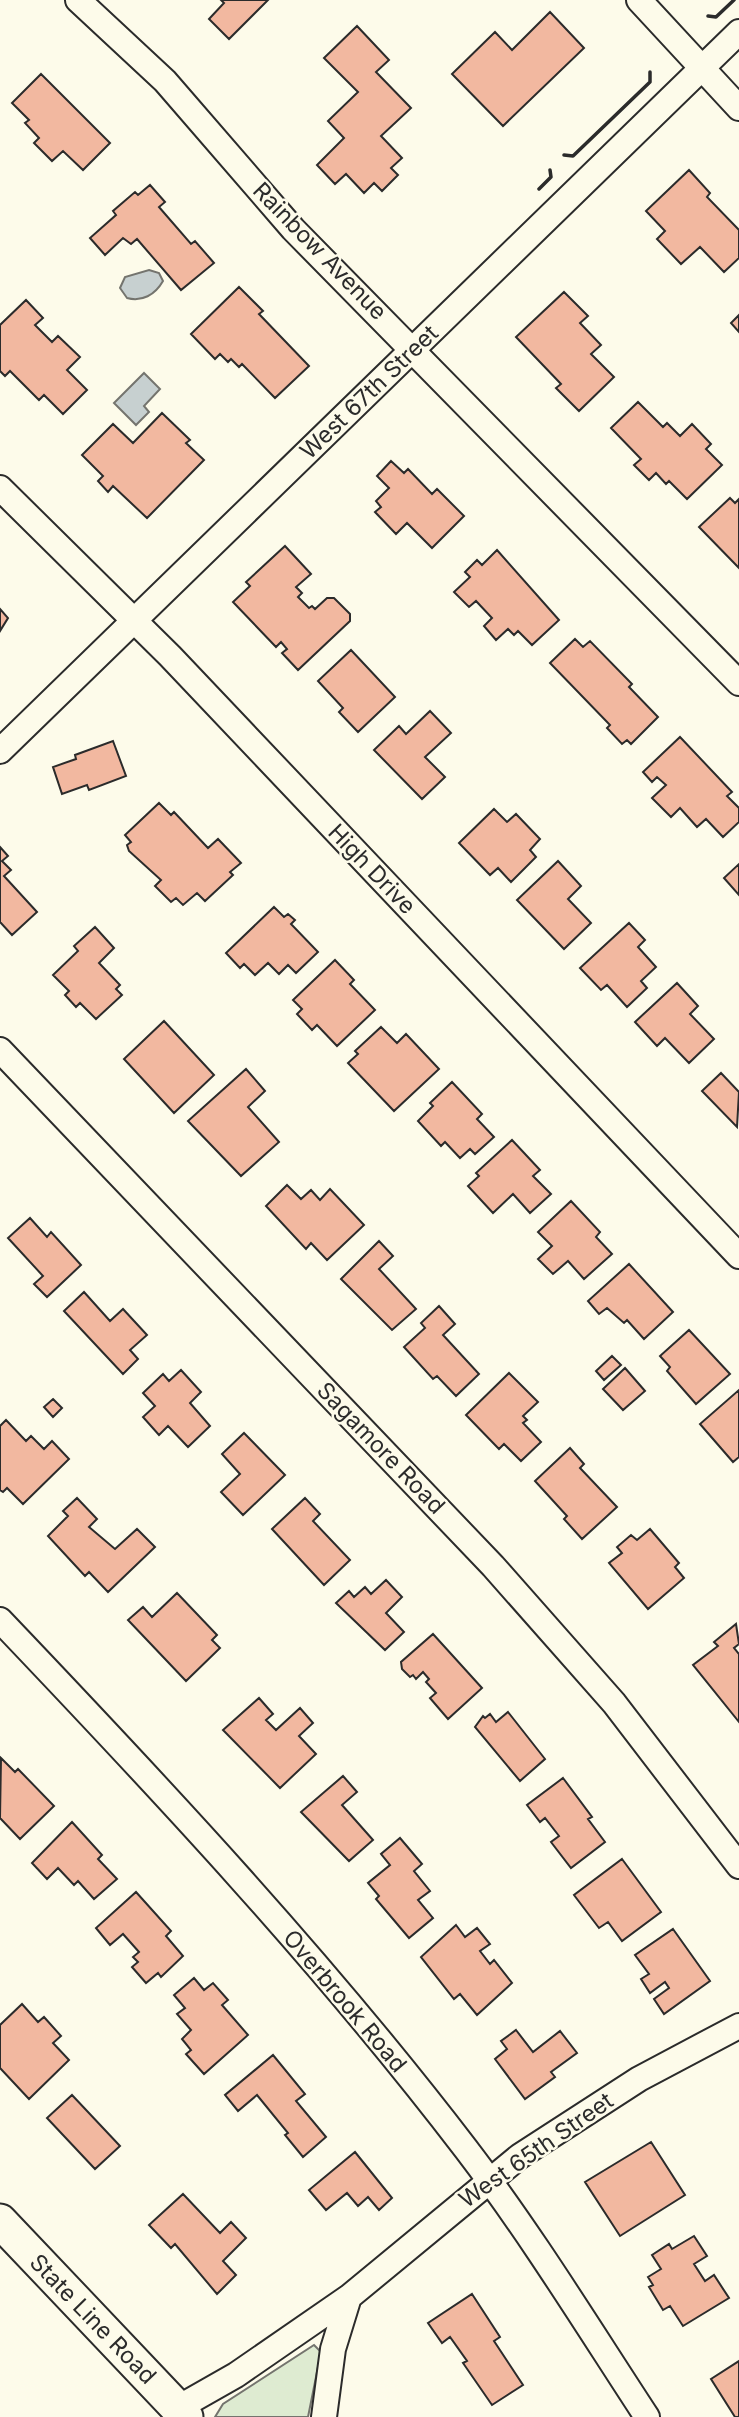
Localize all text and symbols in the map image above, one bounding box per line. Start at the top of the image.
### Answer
street label: Rainbow Avenue [247,176,393,326]
street label: West 67th Street [294,319,444,465]
street label: High Drive [322,818,422,920]
street label: Sagamore Road [311,1376,451,1520]
street label: Overbrook Road [277,1924,413,2078]
street label: West 65th Street [454,2086,619,2214]
street label: State Line Road [24,2248,162,2390]

